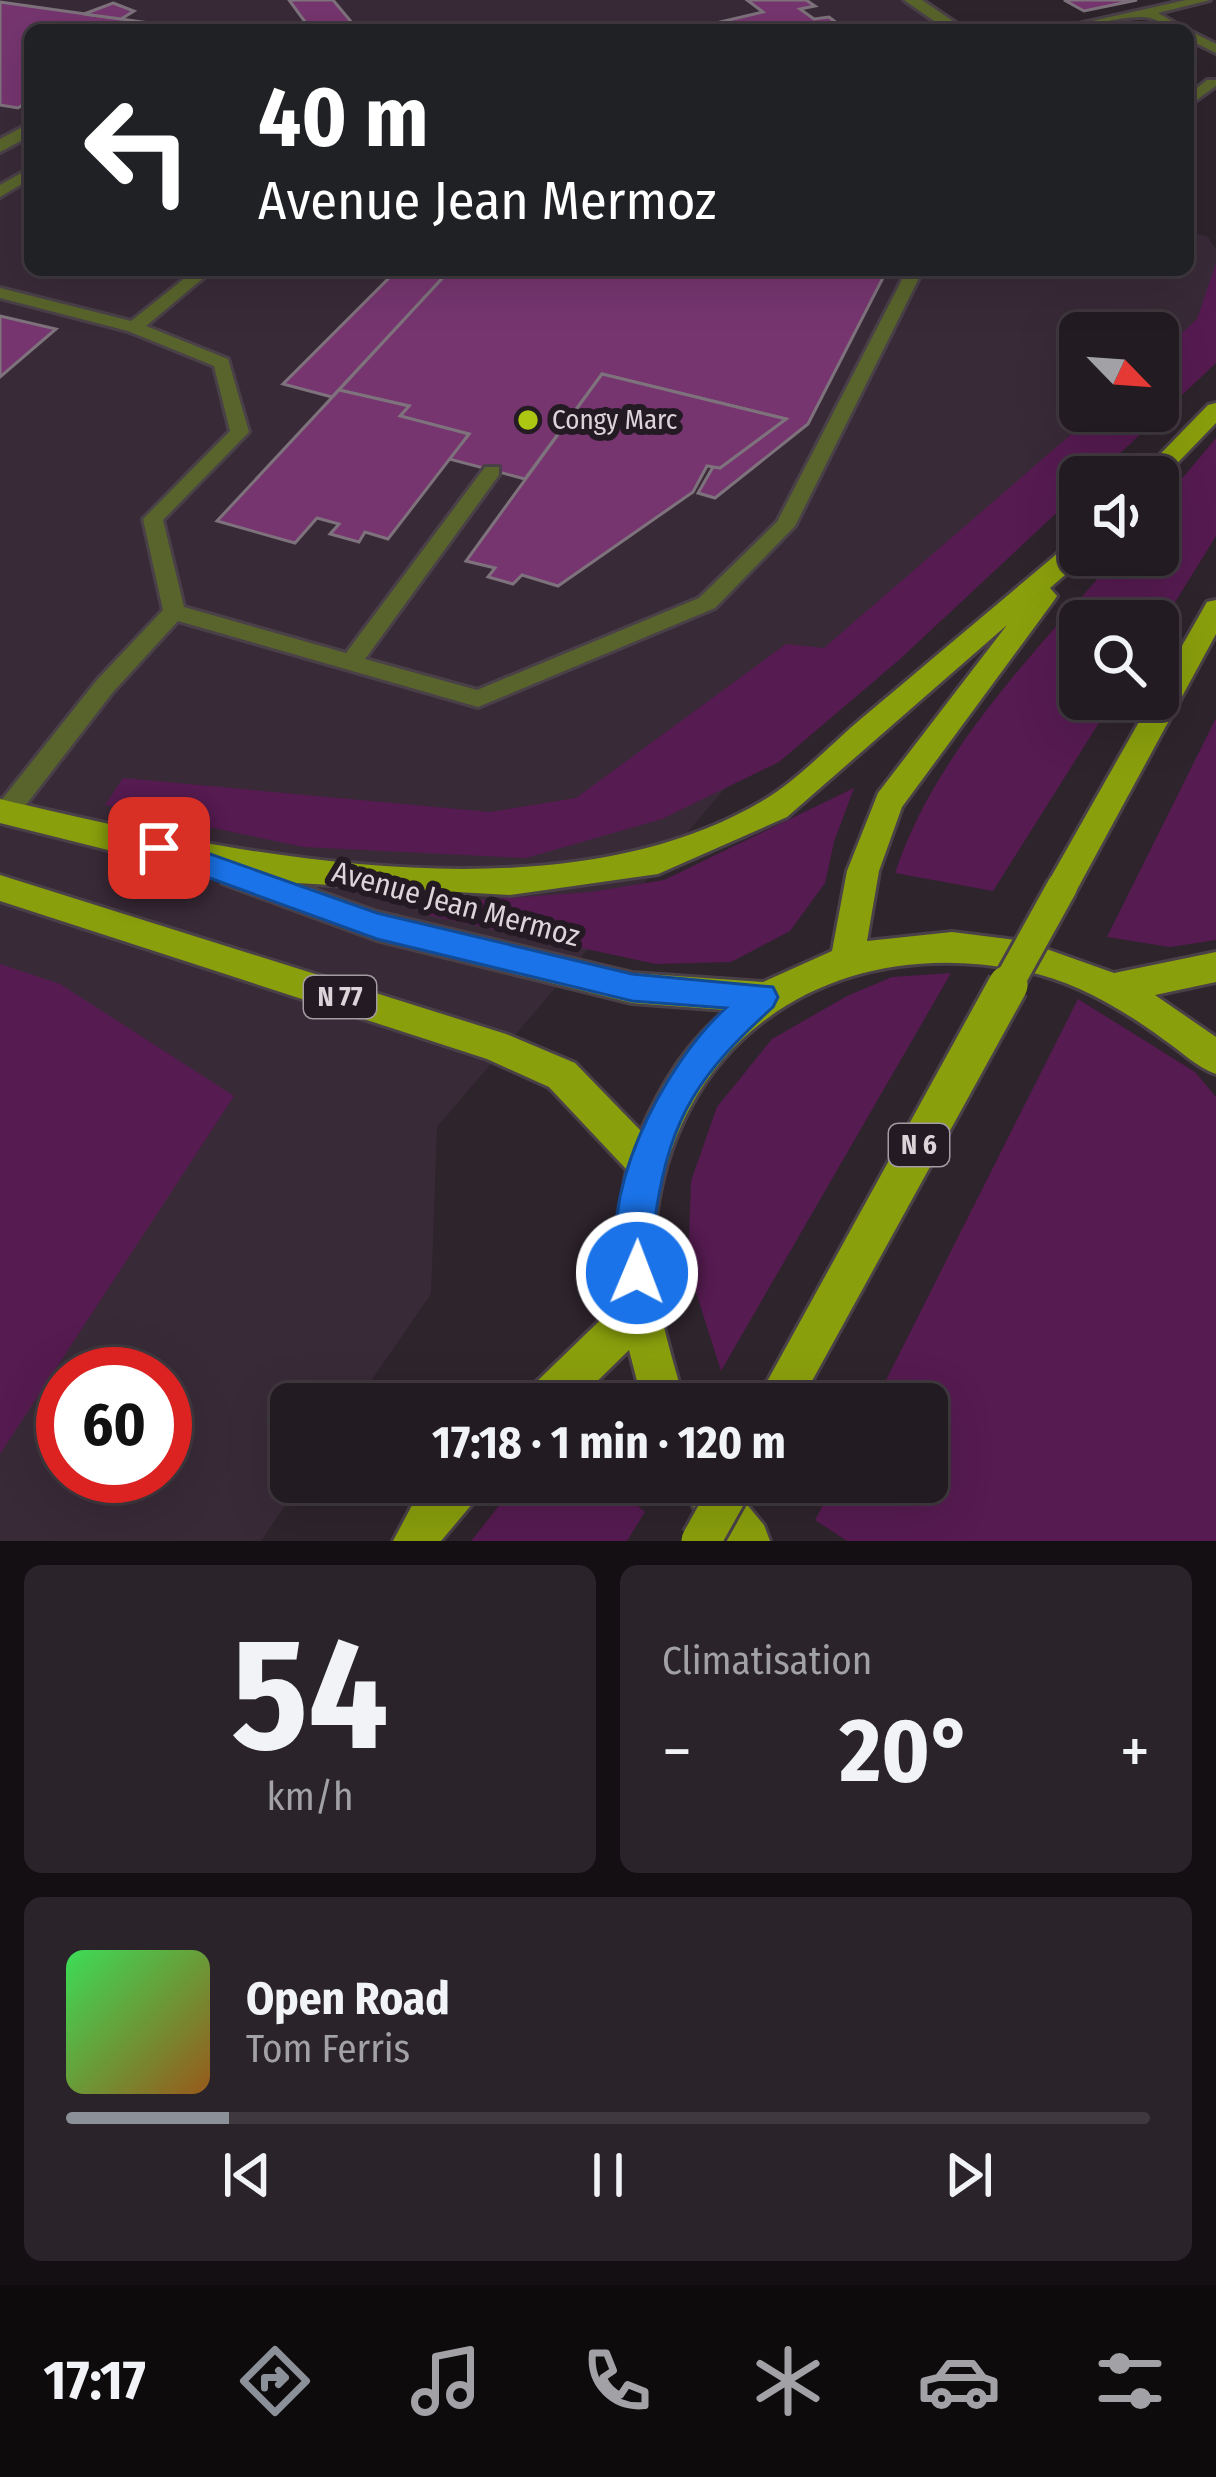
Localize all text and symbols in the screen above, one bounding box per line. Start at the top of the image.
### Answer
text: 40 m [258,67,429,168]
icon: left [60,72,216,228]
text: Avenue Jean Mermoz [258,169,716,233]
north arrow [1059,312,1179,432]
map controls [1059,312,1179,720]
place label: Congy Marc [552,404,678,436]
marker: Congy Marc [515,407,541,433]
button: sound [1059,456,1179,576]
button: search [1059,600,1179,720]
pin [108,797,210,899]
icon: arrive [126,815,192,881]
street label: Avenue Jean Mermoz [328,854,584,954]
road number: N 77 [304,976,376,1018]
road number: N 6 [889,1124,949,1166]
position arrow [574,1210,700,1336]
speed limit sign: 60 [36,1347,192,1503]
text: 17:18 · 1 min · 120 m [432,1416,786,1470]
text: 54 [232,1602,388,1789]
text: Climatisation [662,1638,872,1684]
text: 20° [839,1697,972,1805]
text: − [662,1712,692,1791]
text: + [1120,1712,1150,1791]
text: km/h [267,1774,353,1820]
text: Open Road [246,1972,450,2026]
text: Tom Ferris [246,2026,410,2072]
icon: previous [214,2142,280,2208]
icon: pause [575,2142,641,2208]
icon: next [936,2142,1002,2208]
icon: directions [233,2339,317,2423]
icon: music [404,2339,488,2423]
icon: phone [575,2339,659,2423]
icon: climate [746,2339,830,2423]
icon: car [917,2339,1001,2423]
icon: filters [1088,2339,1172,2423]
text: 17:17 [44,2349,146,2413]

